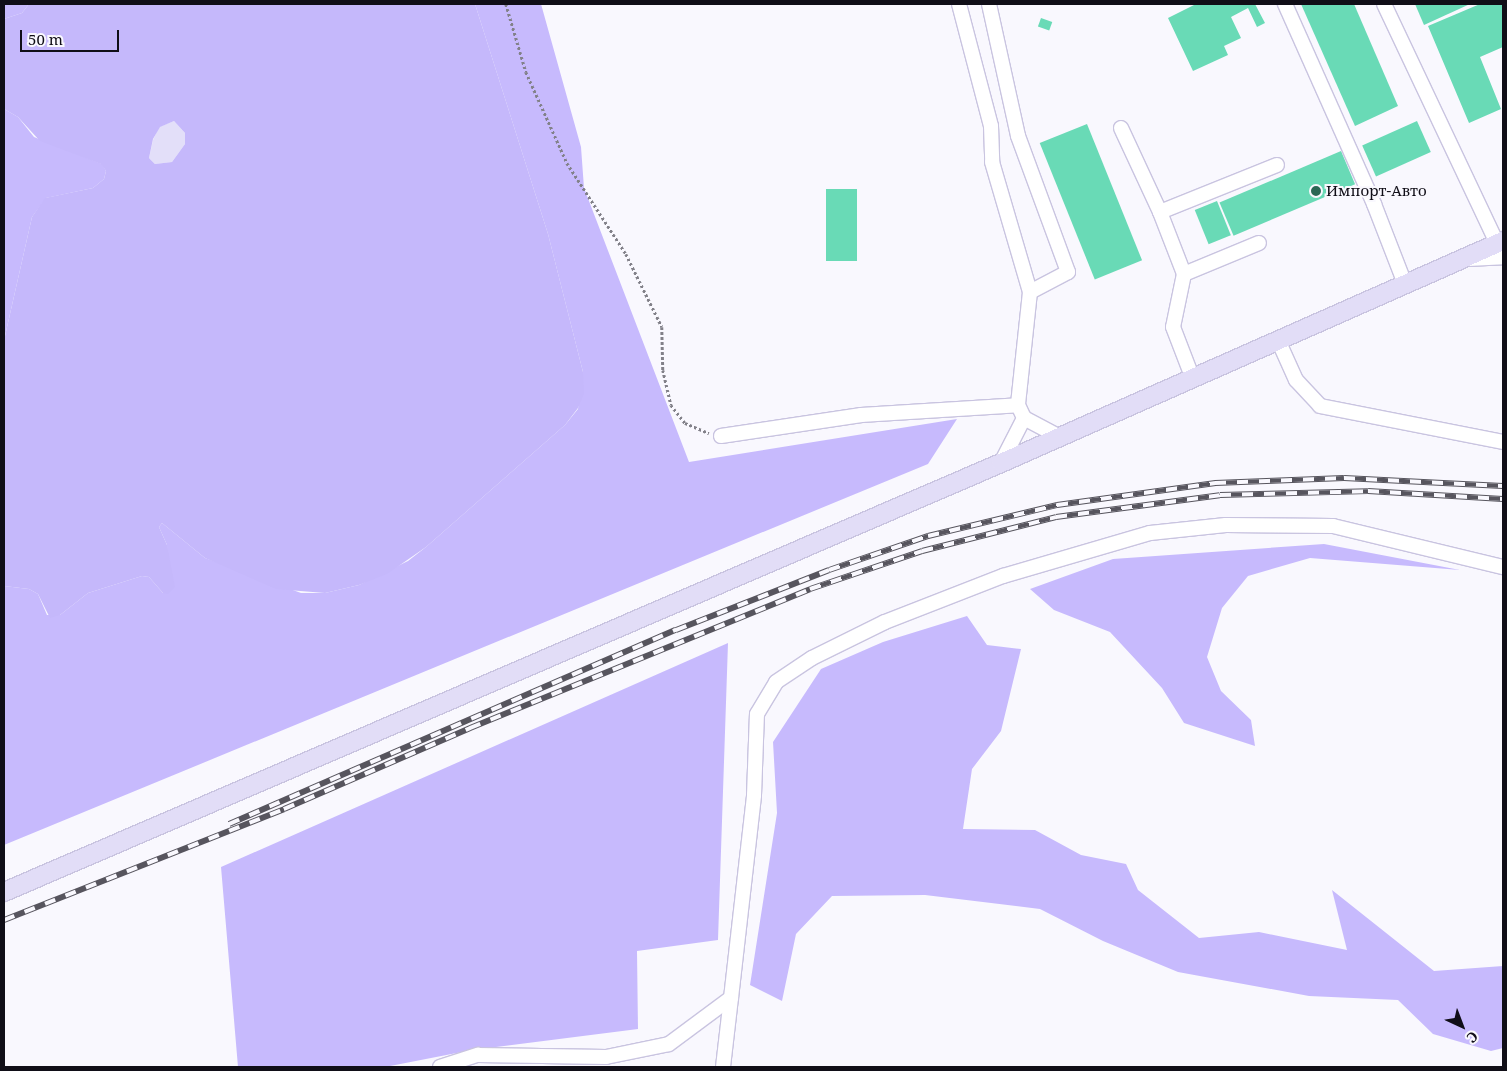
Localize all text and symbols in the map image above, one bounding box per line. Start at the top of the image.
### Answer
scale bar [22,20,121,52]
text: 50 m [28,29,63,49]
place label: Импорт-Авто [1326,182,1427,200]
marker: Импорт-Авто [1310,185,1322,197]
north arrow [1437,1001,1487,1051]
text: С [1463,1027,1482,1047]

